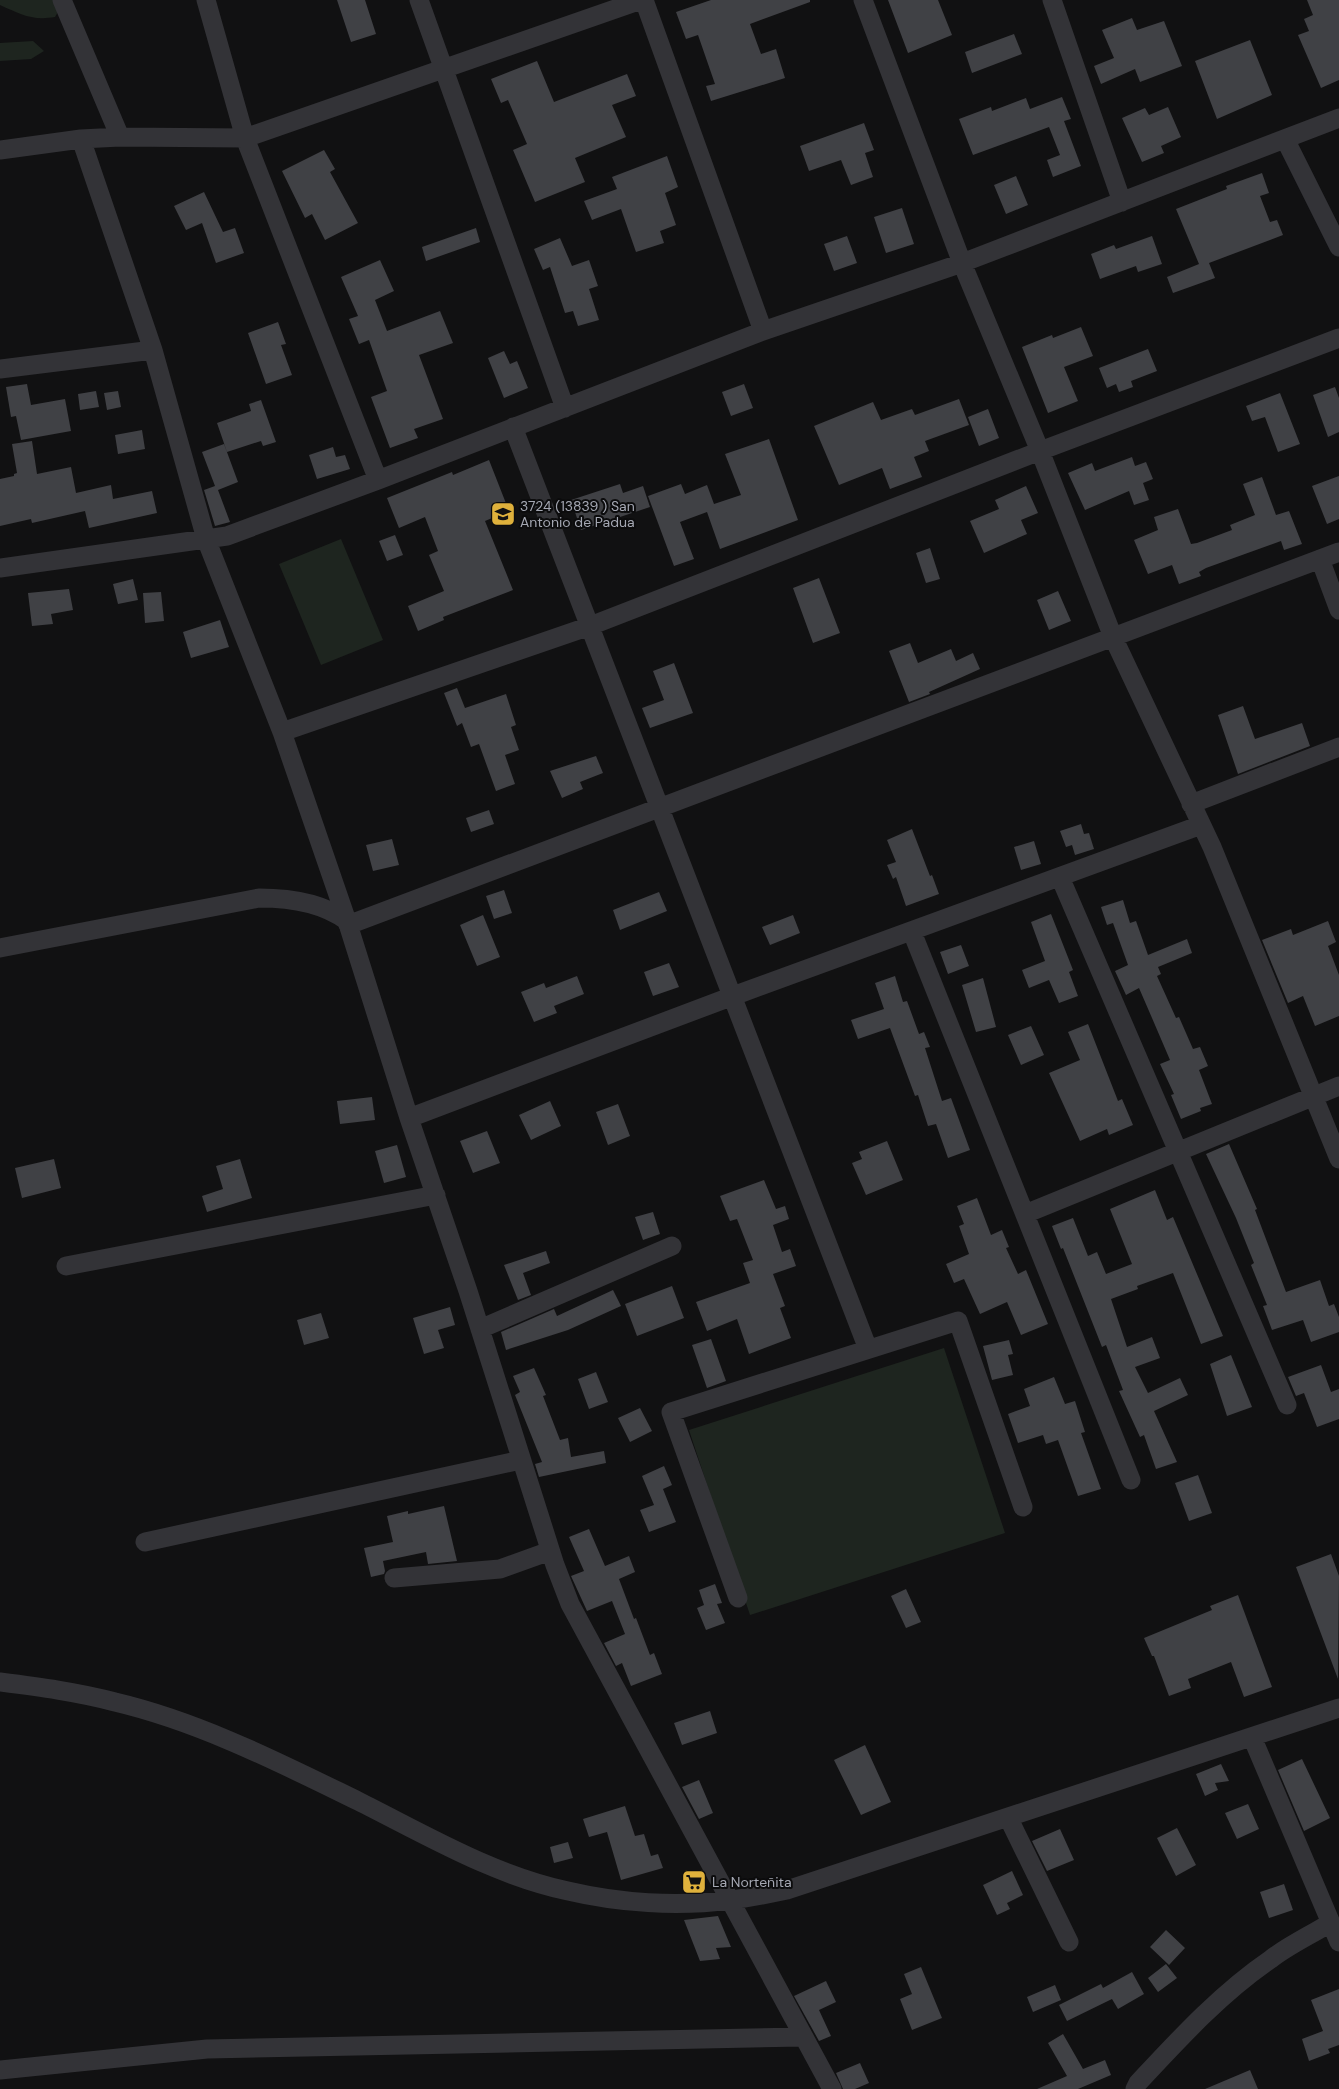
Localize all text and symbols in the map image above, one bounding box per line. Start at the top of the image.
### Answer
place label: 3724 (13839 ) San Antonio de Padua [520,497,635,531]
school or university icon: 3724 (13839 ) San Antonio de Padua [490,501,516,527]
supermarket icon: La Norteñita [681,1869,707,1895]
place label: La Norteñita [712,1873,792,1891]

